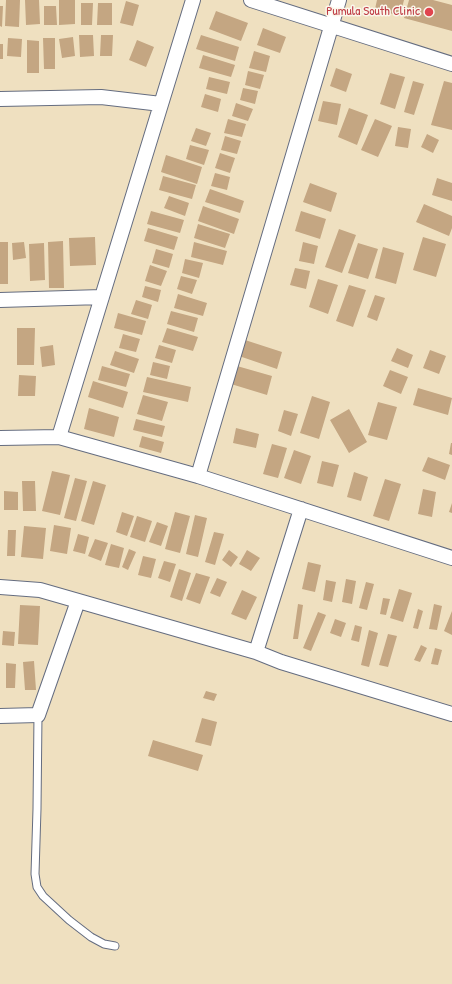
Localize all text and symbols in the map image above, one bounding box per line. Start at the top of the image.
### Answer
place label: Pumula South Clinic [326,4,420,20]
marker: Pumula South Clinic [423,6,435,18]

